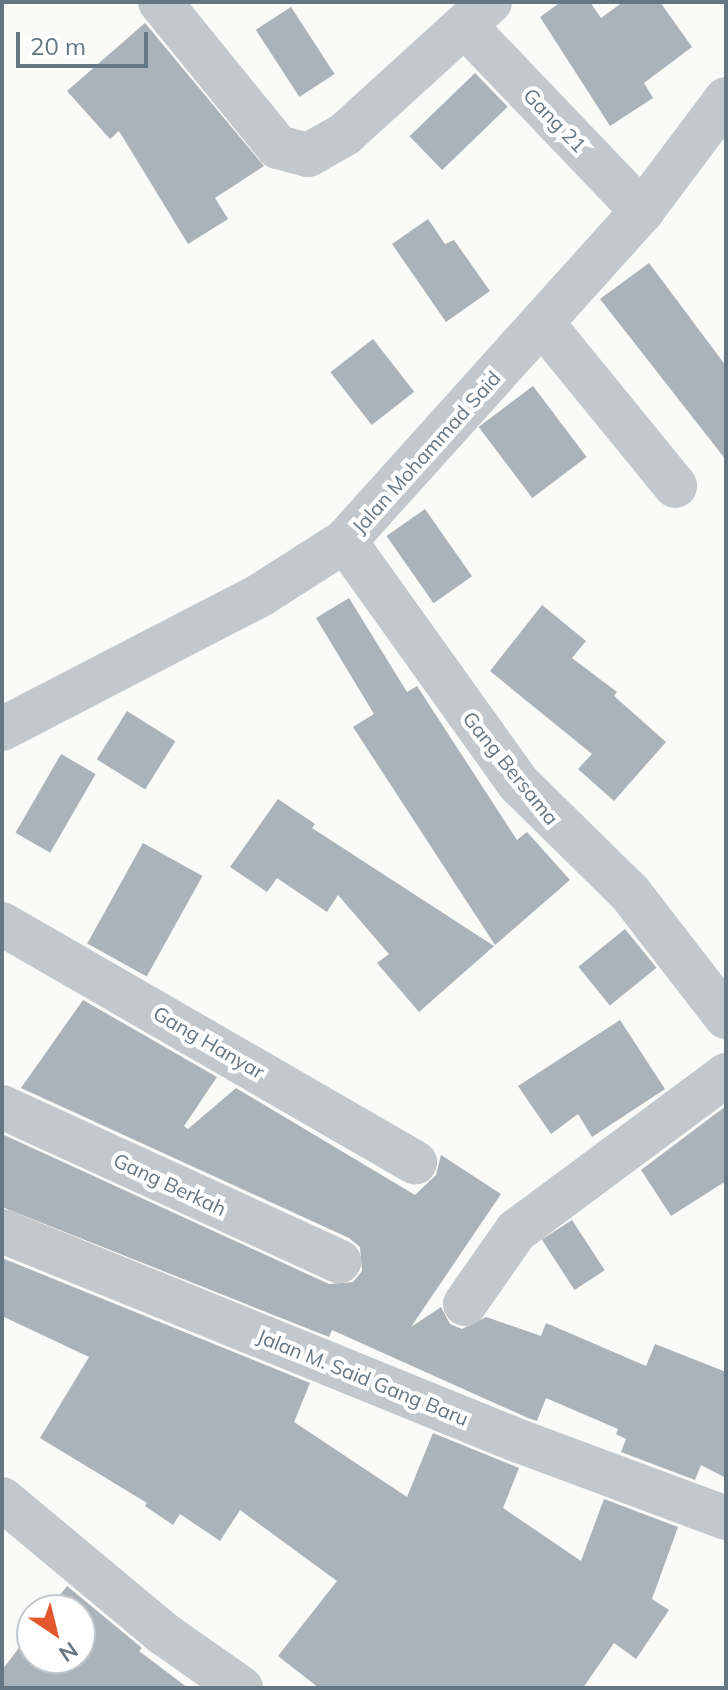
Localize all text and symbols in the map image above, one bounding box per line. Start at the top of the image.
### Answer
scale bar [20,16,152,66]
text: 20 m [30,31,86,61]
street label: Gang 21 [519,83,591,157]
street label: Jalan Mohammad Said [347,366,505,538]
street label: Gang Bersama [458,707,564,829]
street label: Gang Hanyar [149,1001,269,1083]
street label: Gang Berkah [110,1147,230,1221]
street label: Jalan M. Said Gang Baru [254,1324,472,1430]
north arrow [16,1594,96,1674]
text: N [54,1636,83,1668]

